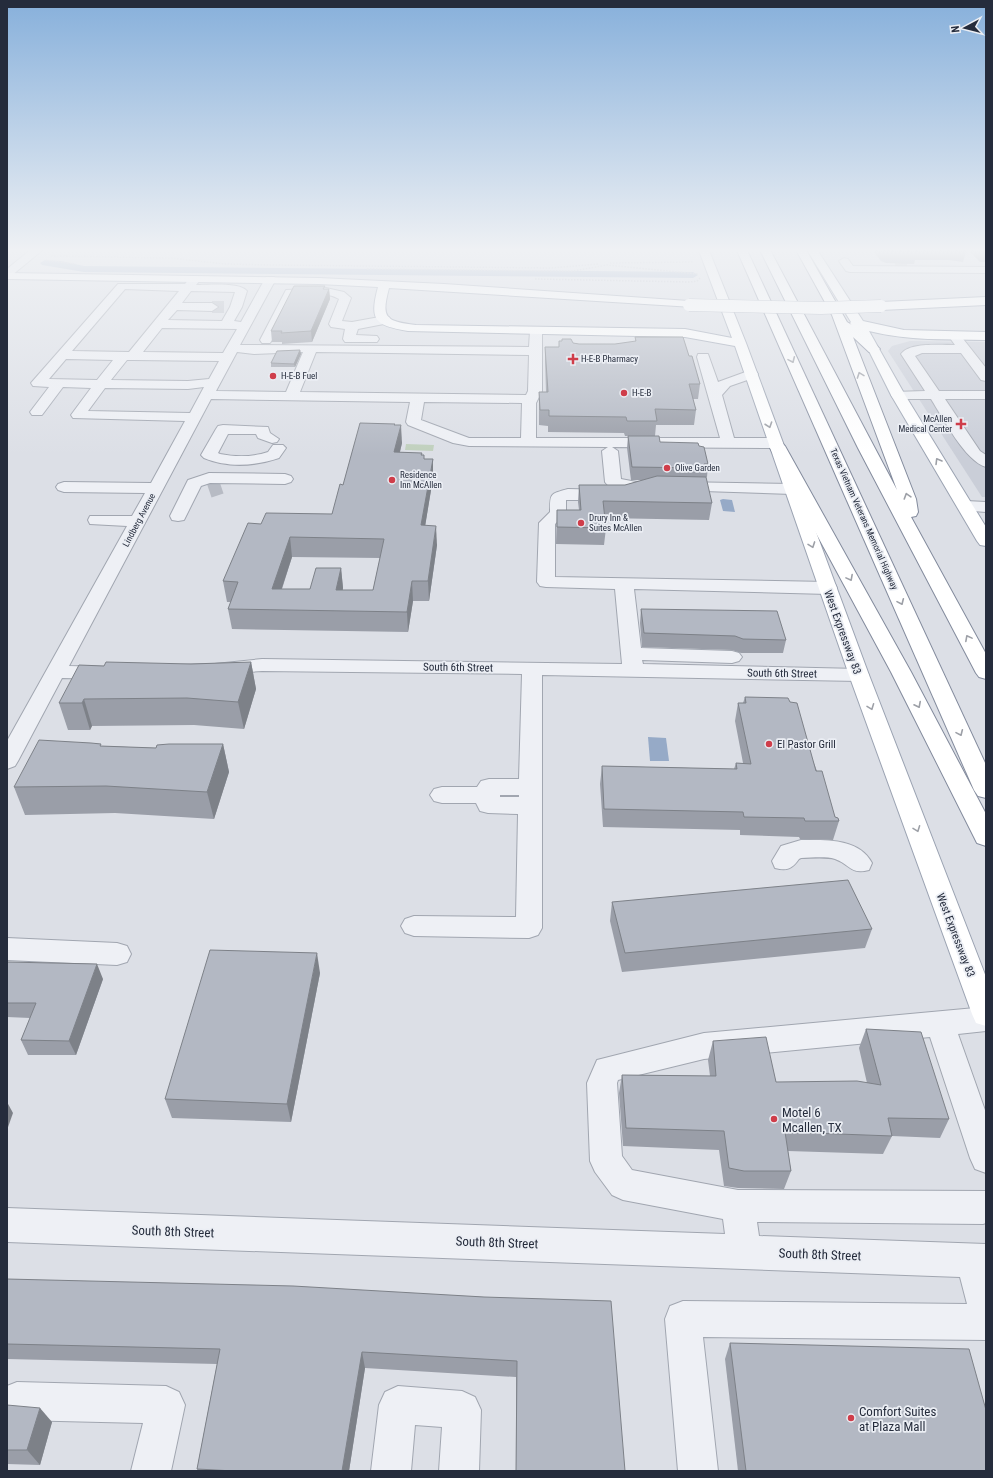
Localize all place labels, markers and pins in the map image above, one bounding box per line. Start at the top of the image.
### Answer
marker: H-E-B Pharmacy [568,354,578,364]
place label: H-E-B Pharmacy [581,354,638,364]
marker: H-E-B Fuel [268,371,278,381]
place label: H-E-B Fuel [281,371,317,381]
marker: H-E-B [619,388,629,398]
place label: H-E-B [632,388,652,398]
place label: McAllen Medical Center [899,414,952,434]
marker: McAllen Medical Center [955,418,967,430]
marker: Olive Garden [662,463,672,473]
place label: Olive Garden [675,463,720,473]
place label: Residence Inn McAllen [400,470,442,490]
marker: Residence Inn McAllen [387,475,397,485]
place label: Drury Inn & Suites McAllen [589,513,642,533]
marker: Drury Inn & Suites McAllen [576,518,586,528]
place label: El Pastor Grill [777,738,836,751]
marker: El Pastor Grill [764,739,774,749]
place label: Motel 6 Mcallen, TX [782,1105,842,1135]
marker: Motel 6 Mcallen, TX [769,1114,779,1124]
place label: Comfort Suites at Plaza Mall [859,1404,936,1434]
marker: Comfort Suites at Plaza Mall [846,1413,856,1423]

